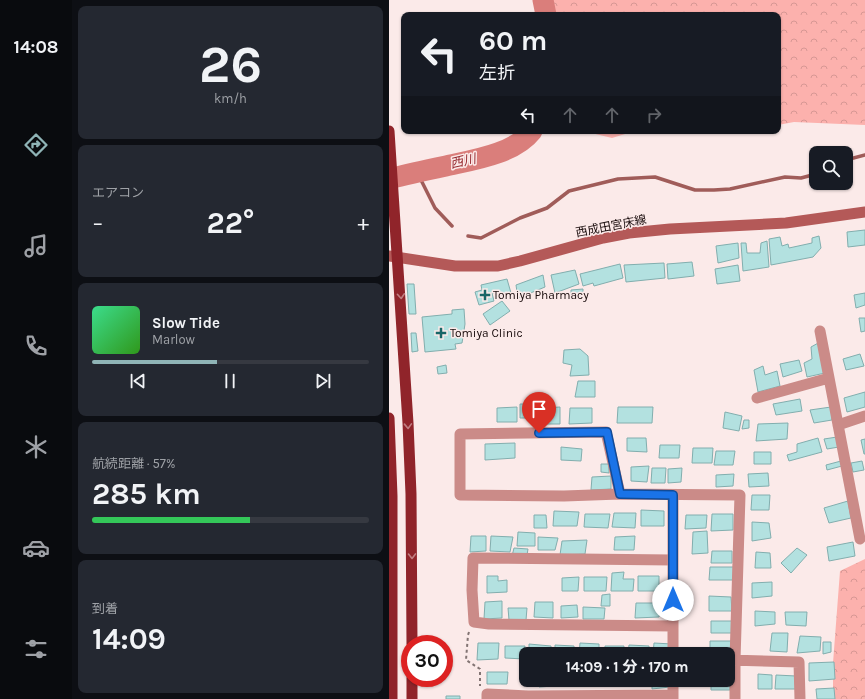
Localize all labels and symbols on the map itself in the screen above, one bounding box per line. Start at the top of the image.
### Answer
water label: 西川 [449,150,479,171]
street label: 西成田宮床線 [574,212,648,240]
place label: Tomiya Pharmacy [493,288,589,302]
marker: Tomiya Pharmacy [480,290,490,300]
one-way arrow [396,293,405,299]
place label: Tomiya Clinic [450,326,523,340]
marker: Tomiya Clinic [435,327,447,339]
pin [522,392,556,433]
one-way arrow [404,423,413,429]
one-way arrow [407,553,416,559]
position arrow [652,579,694,621]
speed limit sign: 30 [401,635,453,687]

